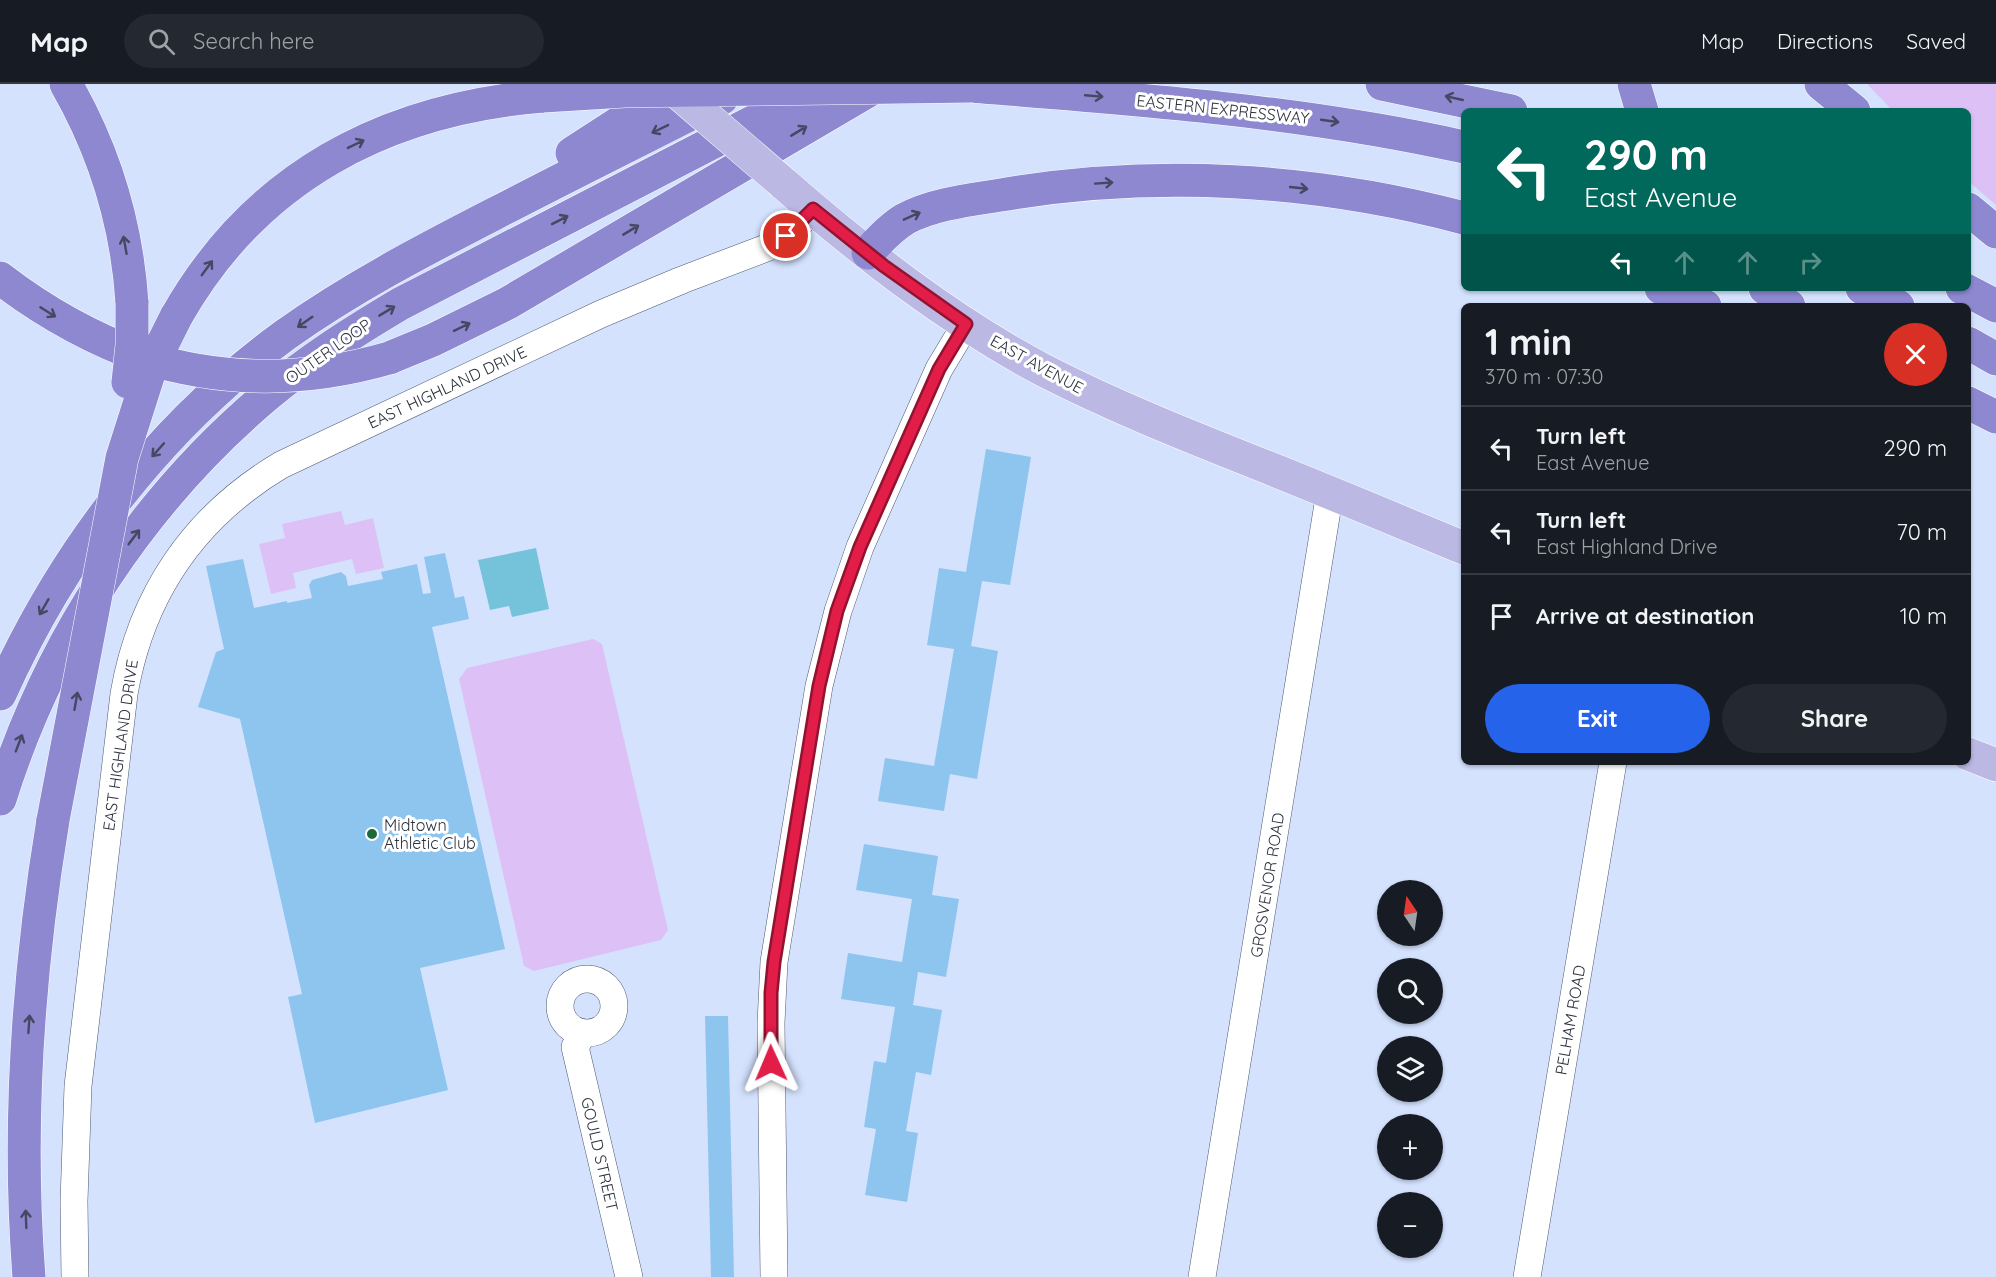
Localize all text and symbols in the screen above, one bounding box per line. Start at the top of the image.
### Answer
search box [124,14,544,68]
text: Map [30,24,88,59]
icon: search [145,25,178,58]
text: Search here [193,27,315,55]
text: Map [1701,28,1744,54]
text: Directions [1777,28,1873,54]
text: Saved [1906,28,1966,54]
street label: EASTERN EXPRESSWAY [1136,90,1310,128]
one-way arrow [1084,91,1104,102]
one-way arrow [1444,92,1464,103]
one-way arrow [1319,116,1339,127]
one-way arrow [652,124,670,135]
one-way arrow [790,125,807,137]
text: 290 m [1584,128,1708,181]
icon: left [1485,132,1563,210]
one-way arrow [346,138,364,150]
one-way arrow [1093,178,1113,189]
text: East Avenue [1584,180,1737,214]
one-way arrow [1288,183,1308,194]
pin [760,210,811,261]
one-way arrow [903,210,921,221]
one-way arrow [551,214,569,226]
icon: arrive [769,219,802,252]
one-way arrow [622,224,639,236]
one-way arrow [120,236,131,255]
icon: left [1605,246,1638,279]
icon: ahead [1668,246,1701,279]
icon: ahead [1731,246,1764,279]
icon: right [1794,246,1827,279]
one-way arrow [201,260,213,276]
one-way arrow [378,305,395,317]
one-way arrow [39,306,56,318]
street label: OUTER LOOP [281,314,375,388]
one-way arrow [297,316,313,328]
text: 1 min [1485,319,1572,364]
one-way arrow [452,320,470,332]
button: close [1884,323,1947,386]
street label: EAST AVENUE [987,330,1087,398]
street label: EAST HIGHLAND DRIVE [364,341,530,433]
text: 370 m · 07:30 [1485,364,1603,389]
text: Turn left [1536,422,1626,450]
icon: left [1485,432,1518,465]
text: 290 m [1883,434,1947,462]
one-way arrow [151,442,165,457]
text: East Avenue [1536,450,1650,475]
text: Turn left [1536,506,1626,534]
icon: left [1485,516,1518,549]
text: 70 m [1897,518,1947,546]
one-way arrow [127,529,140,545]
text: East Highland Drive [1536,534,1718,559]
one-way arrow [38,598,49,616]
icon: arrive [1485,600,1518,633]
text: Arrive at destination [1536,602,1754,630]
text: 10 m [1900,602,1947,630]
street label: EAST HIGHLAND DRIVE [98,658,142,832]
button: Exit [1485,684,1710,753]
button: Share [1722,684,1947,753]
one-way arrow [70,691,81,711]
one-way arrow [14,735,25,753]
street label: GROSVENOR ROAD [1246,811,1288,959]
place label: Midtown Athletic Club [384,815,476,853]
marker: Midtown Athletic Club [365,827,379,841]
north arrow [1377,880,1443,946]
map controls [1377,880,1443,1258]
button: search [1377,958,1443,1024]
street label: PELHAM ROAD [1550,964,1590,1076]
one-way arrow [24,1014,35,1034]
position arrow [739,1031,803,1095]
button: layers [1377,1036,1443,1102]
street label: GOULD STREET [577,1095,623,1213]
button: + [1377,1114,1443,1180]
button: − [1377,1192,1443,1258]
one-way arrow [20,1209,31,1229]

